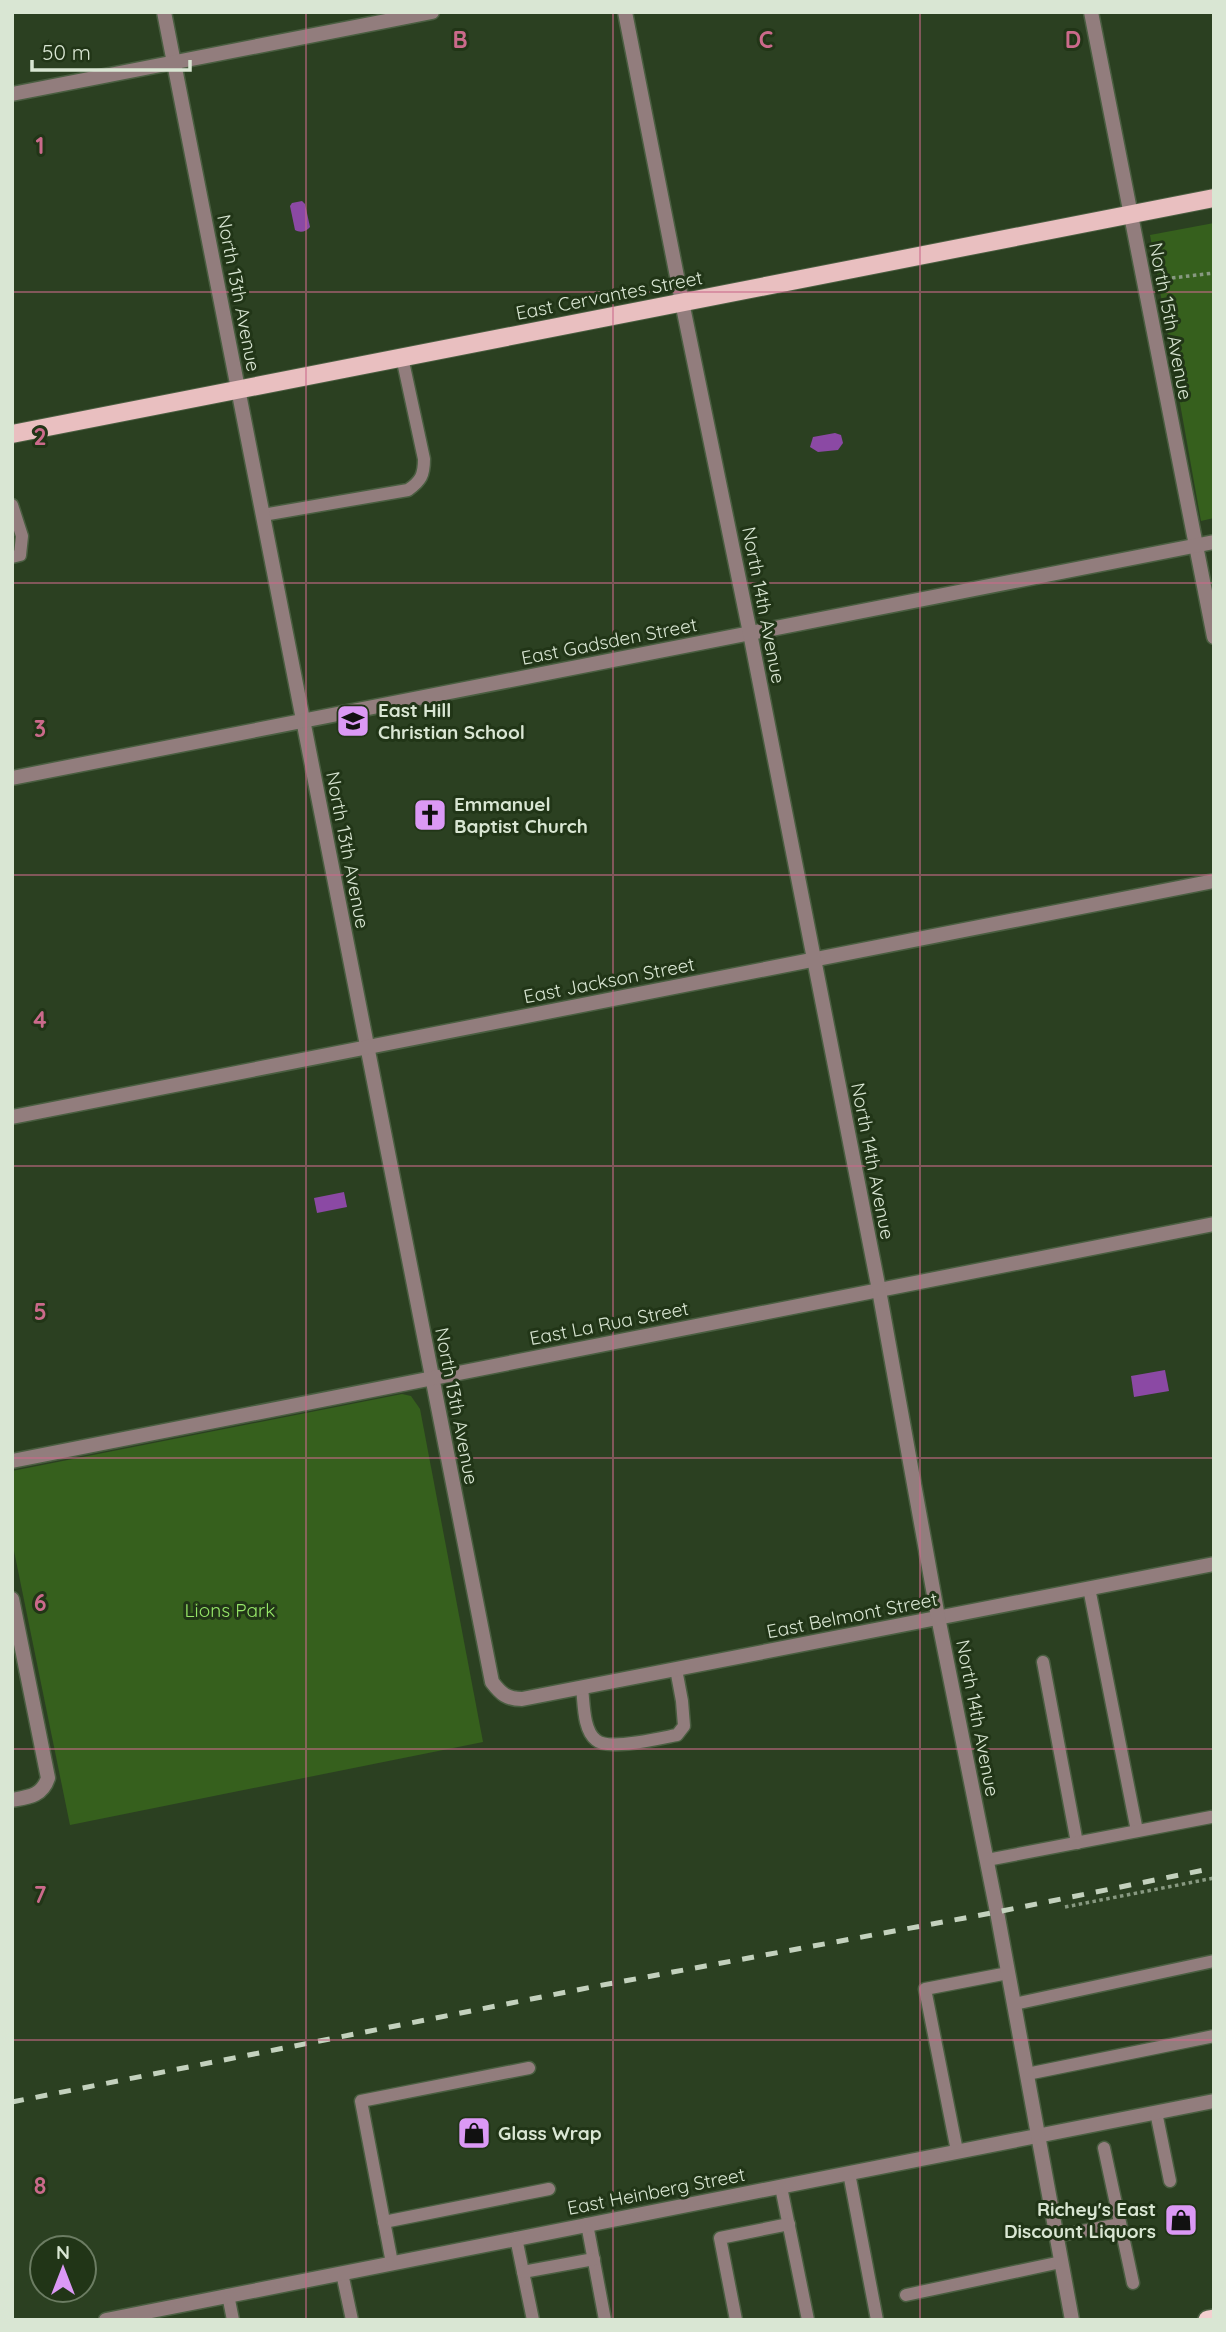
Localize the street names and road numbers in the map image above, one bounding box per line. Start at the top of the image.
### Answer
street label: North 13th Avenue [212,212,266,374]
street label: North 15th Avenue [1144,240,1198,402]
street label: East Cervantes Street [514,265,704,325]
street label: North 14th Avenue [737,525,791,685]
street label: East Gadsden Street [519,612,699,670]
street label: North 13th Avenue [321,769,375,931]
street label: East Jackson Street [521,952,697,1008]
street label: North 14th Avenue [846,1081,900,1241]
street label: East La Rua Street [527,1296,691,1350]
street label: North 13th Avenue [430,1325,484,1487]
street label: East Belmont Street [764,1587,940,1643]
street label: North 14th Avenue [951,1638,1005,1798]
street label: East Heinberg Street [565,2162,747,2220]

